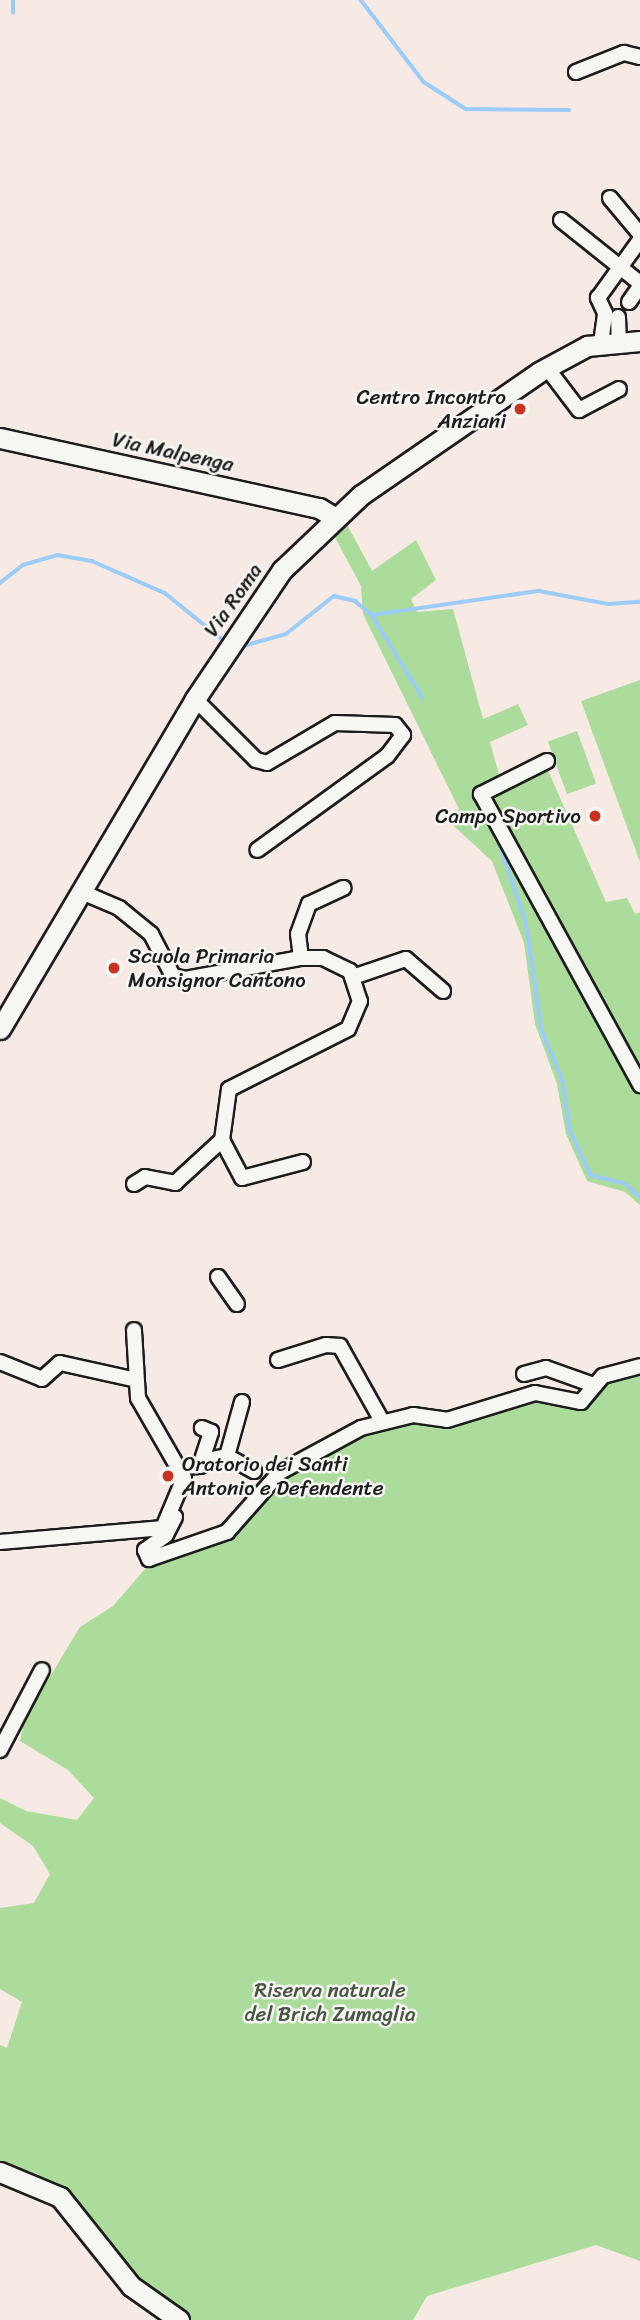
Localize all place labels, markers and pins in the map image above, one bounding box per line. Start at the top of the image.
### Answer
place label: Centro Incontro Anziani [356,384,506,434]
marker: Centro Incontro Anziani [512,401,528,417]
place label: Campo Sportivo [436,803,581,829]
marker: Campo Sportivo [587,808,603,824]
place label: Scuola Primaria Monsignor Cantono [128,943,306,993]
marker: Scuola Primaria Monsignor Cantono [106,960,122,976]
place label: Oratorio dei Santi Antonio e Defendente [182,1451,383,1501]
marker: Oratorio dei Santi Antonio e Defendente [160,1468,176,1484]

